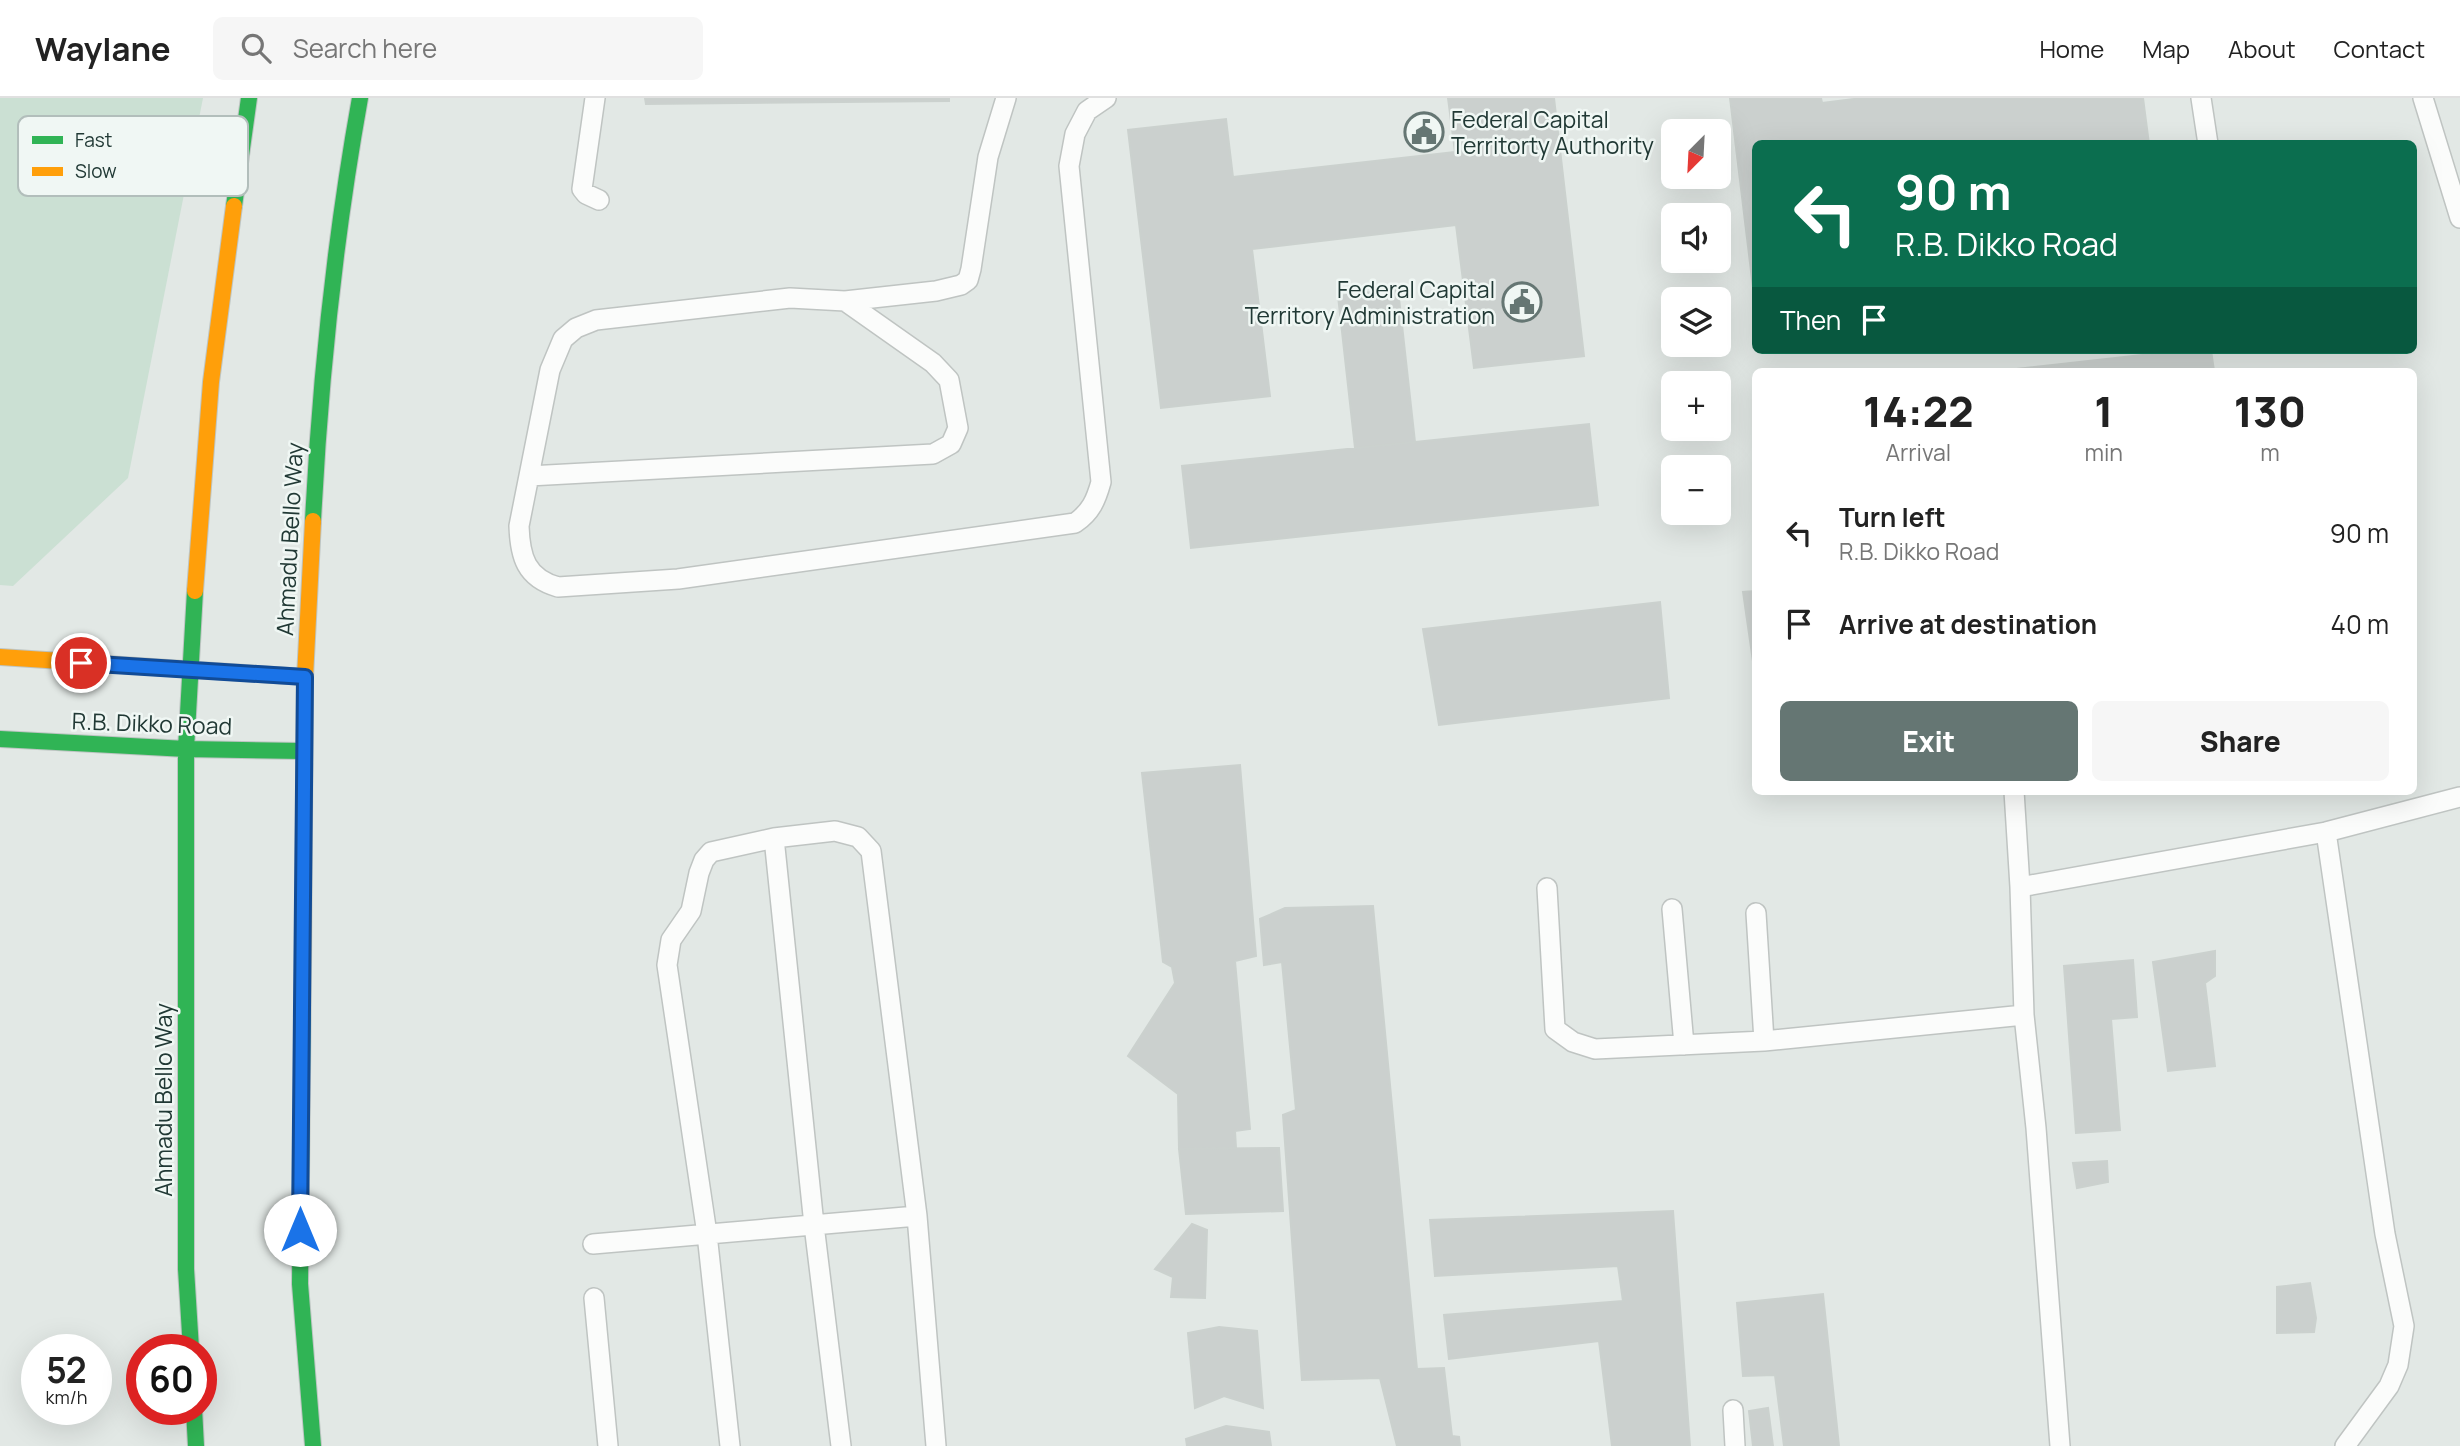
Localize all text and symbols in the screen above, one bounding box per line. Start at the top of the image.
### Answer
search box [213,17,703,80]
text: Waylane [35,26,171,71]
icon: search [237,29,275,67]
text: Search here [293,30,437,66]
text: Home [2039,32,2104,65]
text: Map [2142,32,2190,65]
text: About [2228,32,2296,65]
text: Contact [2334,32,2425,65]
place label: Federal Capital Territorty Authority [1451,103,1654,161]
public building icon: Federal Capital Territorty Authority [1403,111,1445,153]
legend [18,116,248,196]
north arrow [1661,119,1731,189]
map controls [1661,119,1731,525]
text: Fast [75,127,112,153]
text: Slow [75,158,117,184]
text: 90 m [1895,158,2012,225]
icon: left [1780,168,1871,259]
button: sound [1661,203,1731,273]
text: R.B. Dikko Road [1895,222,2118,266]
place label: Federal Capital Territory Administration [1245,273,1495,331]
public building icon: Federal Capital Territory Administration [1501,281,1543,323]
button: layers [1661,287,1731,357]
icon: arrive [1855,301,1893,339]
text: Then [1780,302,1841,338]
button: + [1661,371,1731,441]
text: 14:22 [1863,382,1974,440]
text: 1 [2094,382,2113,440]
text: 130 [2234,382,2306,440]
text: Arrival [1885,436,1951,468]
text: min [2084,436,2123,468]
text: m [2260,436,2280,468]
street label: Ahmadu Bello Way [268,441,310,637]
button: − [1661,455,1731,525]
text: Turn left [1839,499,1946,535]
icon: left [1780,514,1818,552]
text: 90 m [2330,515,2389,551]
text: R.B. Dikko Road [1839,535,1999,567]
icon: arrive [1780,605,1818,643]
text: Arrive at destination [1839,606,2097,642]
text: 40 m [2331,606,2389,642]
pin [51,633,111,693]
icon: arrive [62,644,100,682]
button: Exit [1780,701,2078,781]
button: Share [2092,701,2389,781]
street label: R.B. Dikko Road [71,704,233,742]
street label: Ahmadu Bello Way [147,1003,179,1197]
position arrow [263,1193,337,1267]
speed limit sign: 60 [126,1334,217,1425]
text: 52 [46,1346,87,1394]
text: km/h [46,1385,87,1409]

